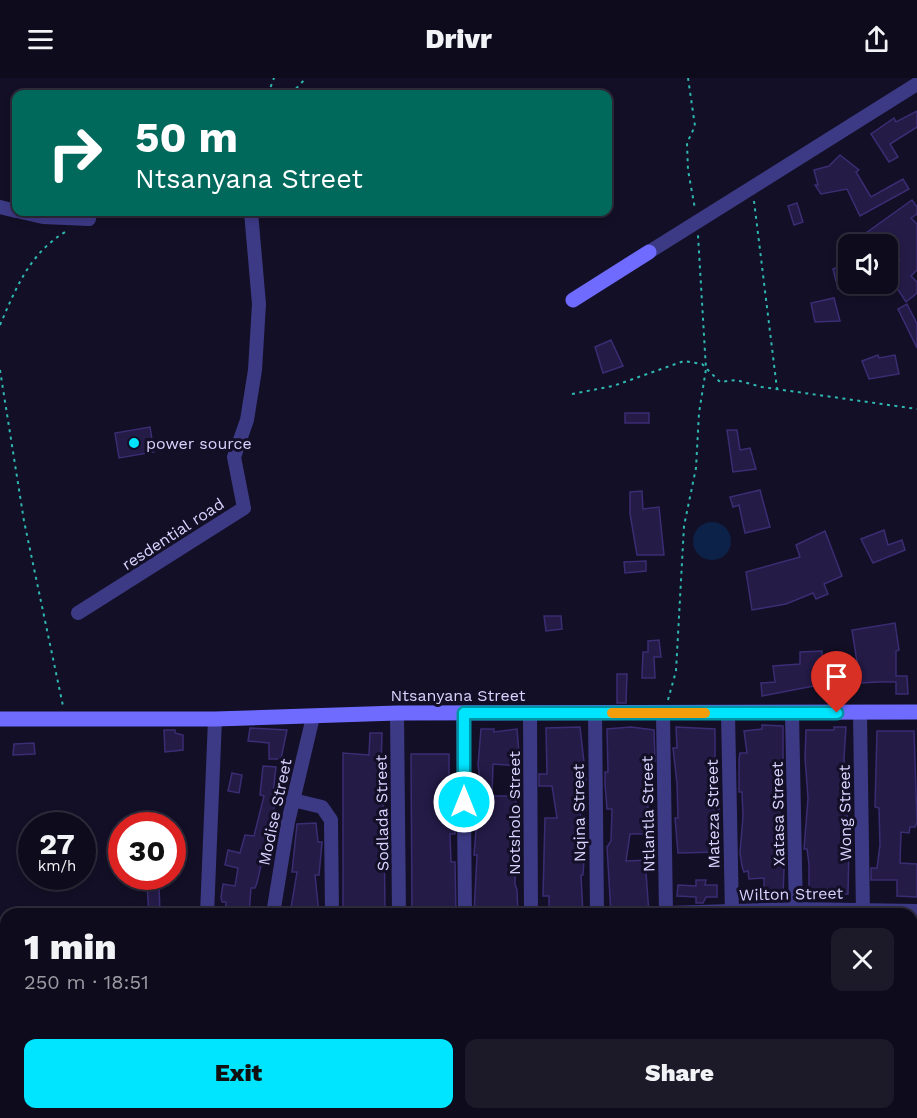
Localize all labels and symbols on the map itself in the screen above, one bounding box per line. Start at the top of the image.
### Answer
place label: power source [146,434,252,453]
marker: power source [127,436,141,450]
street label: resdential road [118,494,228,574]
pin [811,651,862,713]
street label: Ntsanyana Street [391,686,526,705]
street label: Notsholo Street [505,751,524,875]
street label: Sodlada Street [371,754,393,871]
street label: Ntlantla Street [637,756,659,872]
street label: Modise Street [254,757,296,867]
street label: Mateza Street [703,759,723,869]
street label: Xatasa Street [768,761,788,867]
street label: Nqina Street [569,763,589,862]
street label: Wong Street [835,764,855,861]
position arrow [432,770,496,834]
speed limit sign: 30 [108,812,186,890]
street label: Wilton Street [739,884,843,904]

